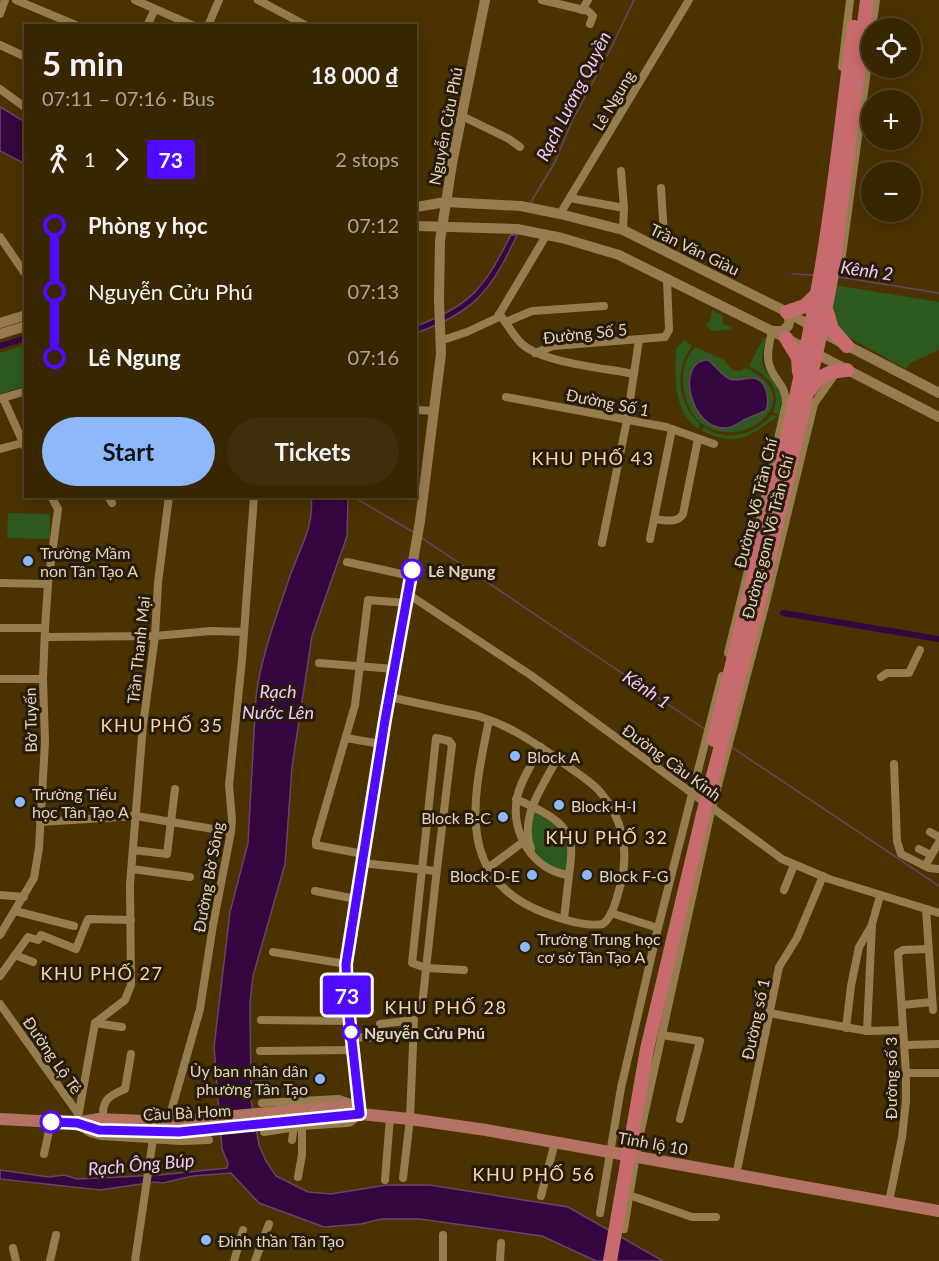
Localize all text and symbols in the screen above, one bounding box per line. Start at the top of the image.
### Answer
map controls [861,18,921,222]
button: locate [861,18,921,78]
water label: Rạch Lương Quyền [531,28,615,164]
text: 5 min [42,43,124,83]
text: 18 000 ₫ [311,62,399,89]
street label: Nguyễn Cửu Phú [424,65,466,187]
street label: Lê Ngung [588,67,638,133]
text: 07:11 – 07:16 · Bus [42,86,215,110]
button: + [861,90,921,150]
icon: walk [42,143,75,176]
icon: forward [105,143,138,176]
text: 1 [84,147,96,171]
text: 73 [159,147,183,172]
text: 2 stops [335,147,399,171]
button: − [861,162,921,222]
text: Phòng y học [88,212,208,239]
text: 07:12 [348,213,399,237]
street label: Trần Văn Giàu [647,219,743,279]
water label: Kênh 2 [839,255,895,285]
text: Nguyễn Cửu Phú [88,278,253,305]
text: 07:13 [348,279,399,303]
street label: Đường Số 5 [542,319,628,347]
text: Lê Ngung [88,344,181,371]
text: 07:16 [348,345,399,369]
street label: Đường Số 1 [565,385,651,419]
button: Start [42,417,215,486]
button: Tickets [227,417,399,486]
street label: Đường Võ Trần Chí [730,435,781,570]
district label: KHU PHỐ 43 [532,447,654,469]
street label: Đường gom Võ Trần Chí [738,452,797,621]
place label: Trường Mầm non Tân Tạo A [40,543,138,580]
marker: Trường Mầm non Tân Tạo A [21,554,35,568]
marker: Lê Ngung [401,559,423,581]
place label: Lê Ngung [428,561,496,580]
street label: Trần Thanh Mại [123,595,153,705]
water label: Kênh 1 [619,665,675,713]
water label: Rạch Nước Lên [242,680,314,723]
street label: Bờ Tuyến [20,687,40,753]
district label: KHU PHỐ 35 [101,714,223,736]
street label: Đường Cầu Kinh [619,720,725,804]
place label: Block A [527,747,580,766]
marker: Block A [508,749,522,763]
place label: Trường Tiểu học Tân Tạo A [32,784,129,821]
marker: Trường Tiểu học Tân Tạo A [13,795,27,809]
place label: Block H-I [571,796,637,815]
marker: Block H-I [552,798,566,812]
place label: Block B-C [421,808,491,827]
marker: Block B-C [496,810,510,824]
street label: Đường Bờ Sông [189,820,227,934]
district label: KHU PHỐ 32 [546,826,668,848]
place label: Block D-E [450,866,520,885]
place label: Block F-G [599,866,668,885]
marker: Block D-E [525,868,539,882]
marker: Block F-G [580,868,594,882]
place label: Trường Trung học cơ sở Tân Tạo A [537,929,661,966]
marker: Trường Trung học cơ sở Tân Tạo A [518,940,532,954]
district label: KHU PHỐ 27 [41,962,163,984]
line badge: 73 [320,976,374,1014]
street label: Đường số 1 [737,977,773,1061]
text: 73 [335,983,359,1008]
district label: KHU PHỐ 28 [385,996,507,1018]
street label: Đường Lộ Tẻ [20,1013,86,1097]
marker: Nguyễn Cửu Phú [342,1023,360,1041]
place label: Nguyễn Cửu Phú [364,1023,485,1042]
street label: Đường số 3 [881,1037,900,1119]
place label: Ủy ban nhân dân phường Tân Tạo [190,1061,308,1098]
marker: Ủy ban nhân dân phường Tân Tạo [313,1072,327,1086]
street label: Cầu Bà Hom [142,1100,232,1124]
unlabelled marker [40,1111,62,1133]
street label: Tỉnh lộ 10 [617,1128,689,1158]
water label: Rạch Ông Búp [87,1148,195,1180]
district label: KHU PHỐ 56 [473,1163,595,1185]
place label: Đình thần Tân Tạo [218,1231,344,1250]
marker: Đình thần Tân Tạo [199,1233,213,1247]

